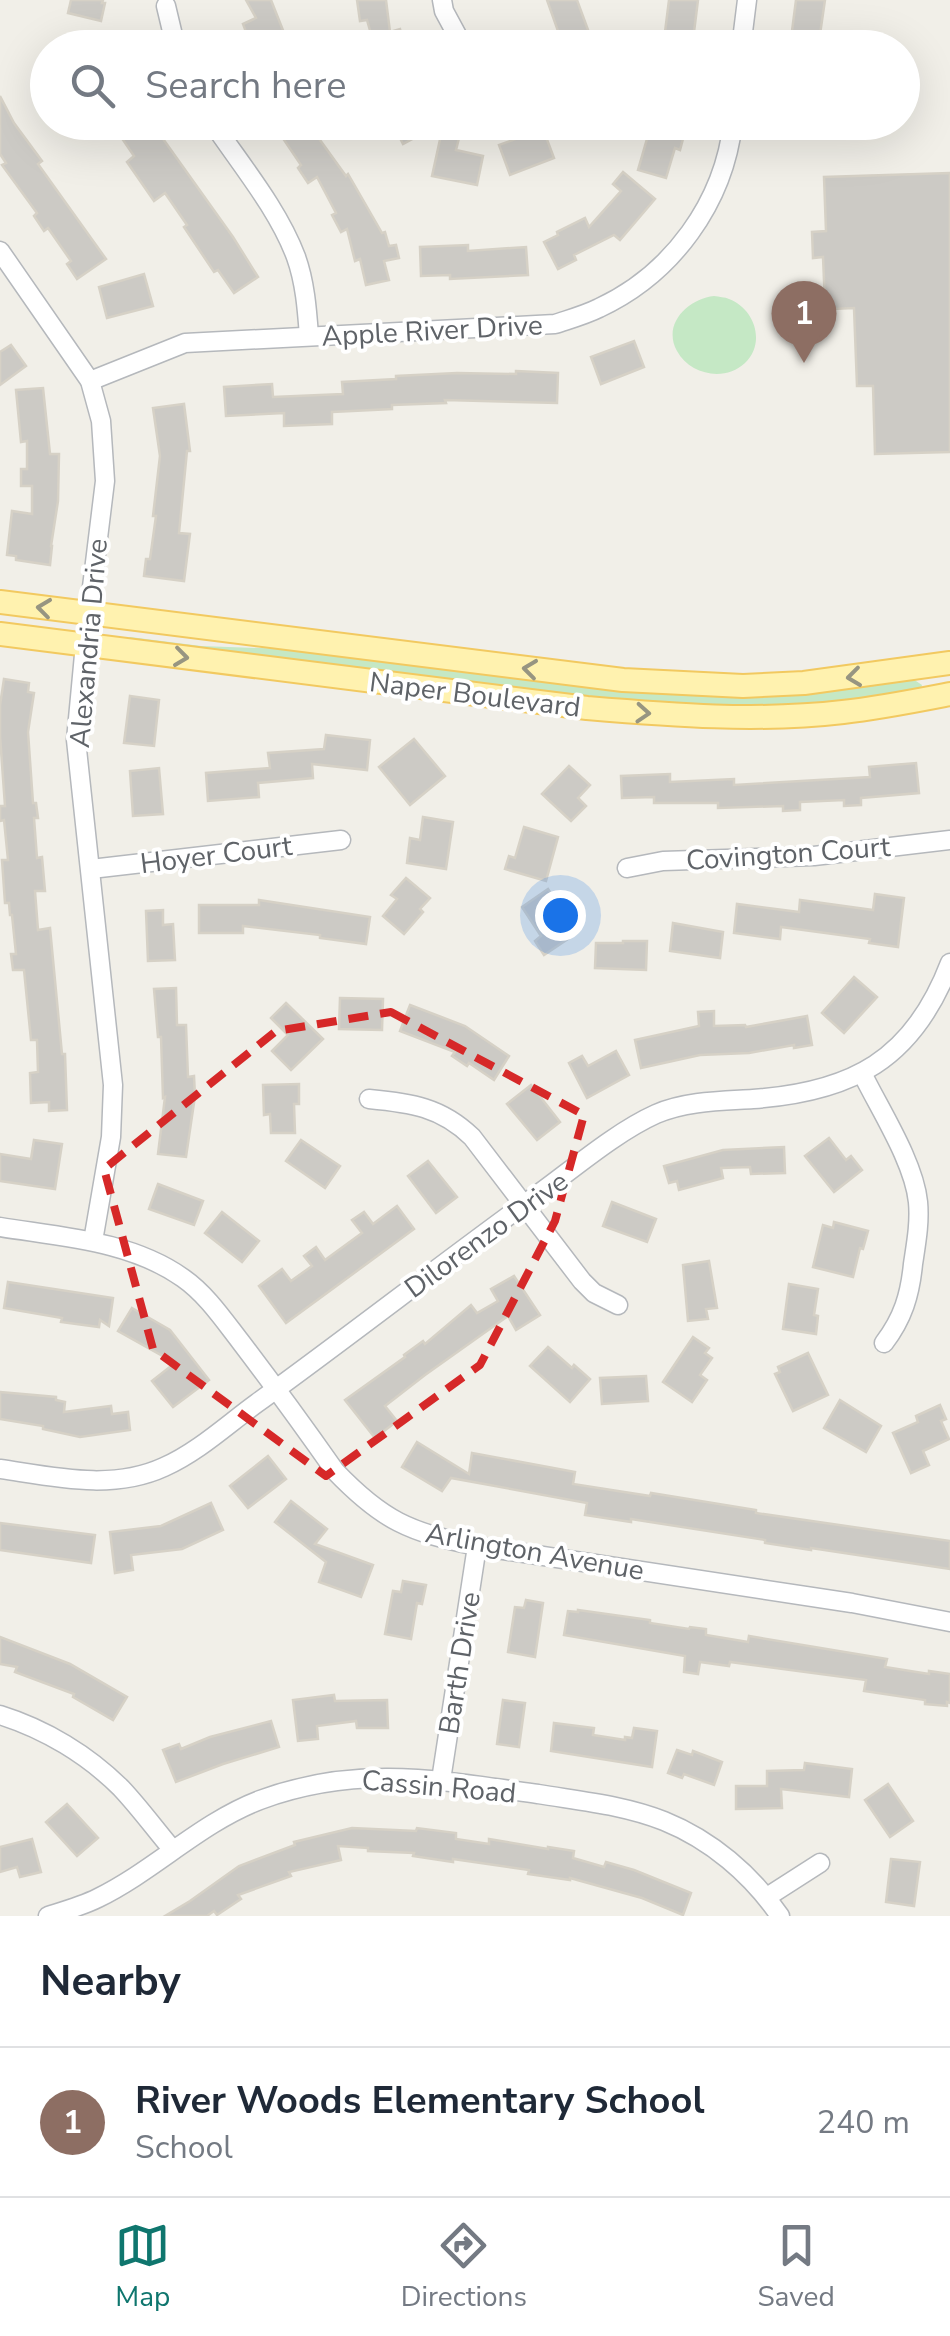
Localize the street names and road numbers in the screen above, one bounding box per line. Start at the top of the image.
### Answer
street label: Apple River Drive [321,306,544,356]
street label: Alexandria Drive [61,537,117,749]
street label: Naper Boulevard [367,663,583,727]
street label: Hoyer Court [138,827,294,883]
street label: Covington Court [685,828,892,880]
street label: Dilorenzo Drive [397,1163,576,1307]
street label: Arlington Avenue [423,1514,647,1590]
street label: Barth Drive [430,1589,490,1737]
street label: Cassin Road [360,1761,518,1813]

